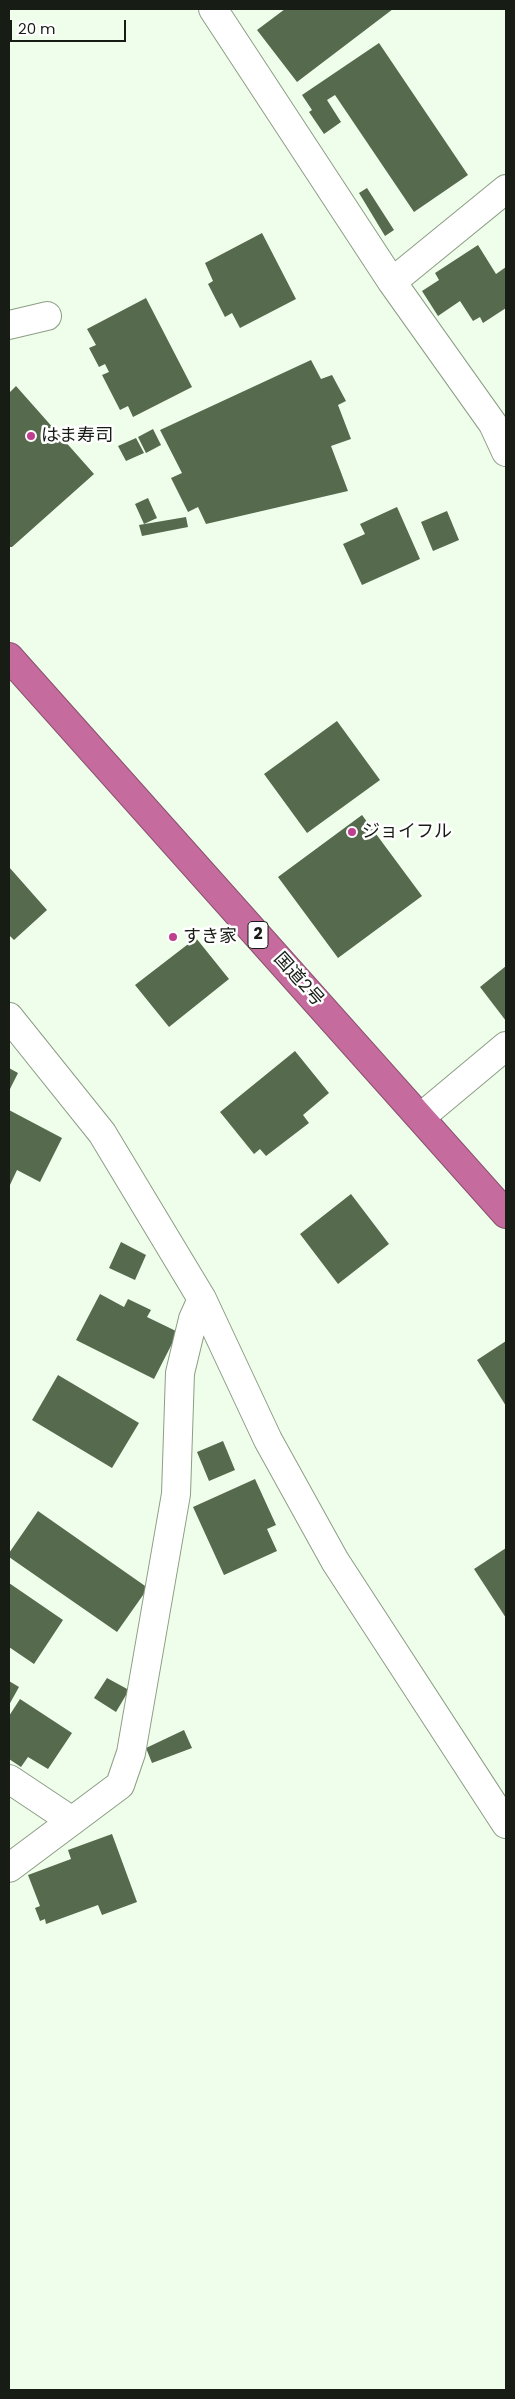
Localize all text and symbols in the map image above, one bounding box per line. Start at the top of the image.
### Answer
scale bar [12,10,129,42]
text: 20 m [18,18,56,39]
place label: はま寿司 [41,425,113,447]
marker: はま寿司 [25,430,37,442]
place label: ジョイフル [362,821,452,843]
marker: ジョイフル [346,826,358,838]
road number: 2 [248,922,268,948]
place label: すき家 [183,926,237,948]
marker: すき家 [167,931,179,943]
street label: 国道2号 [268,949,328,1011]

